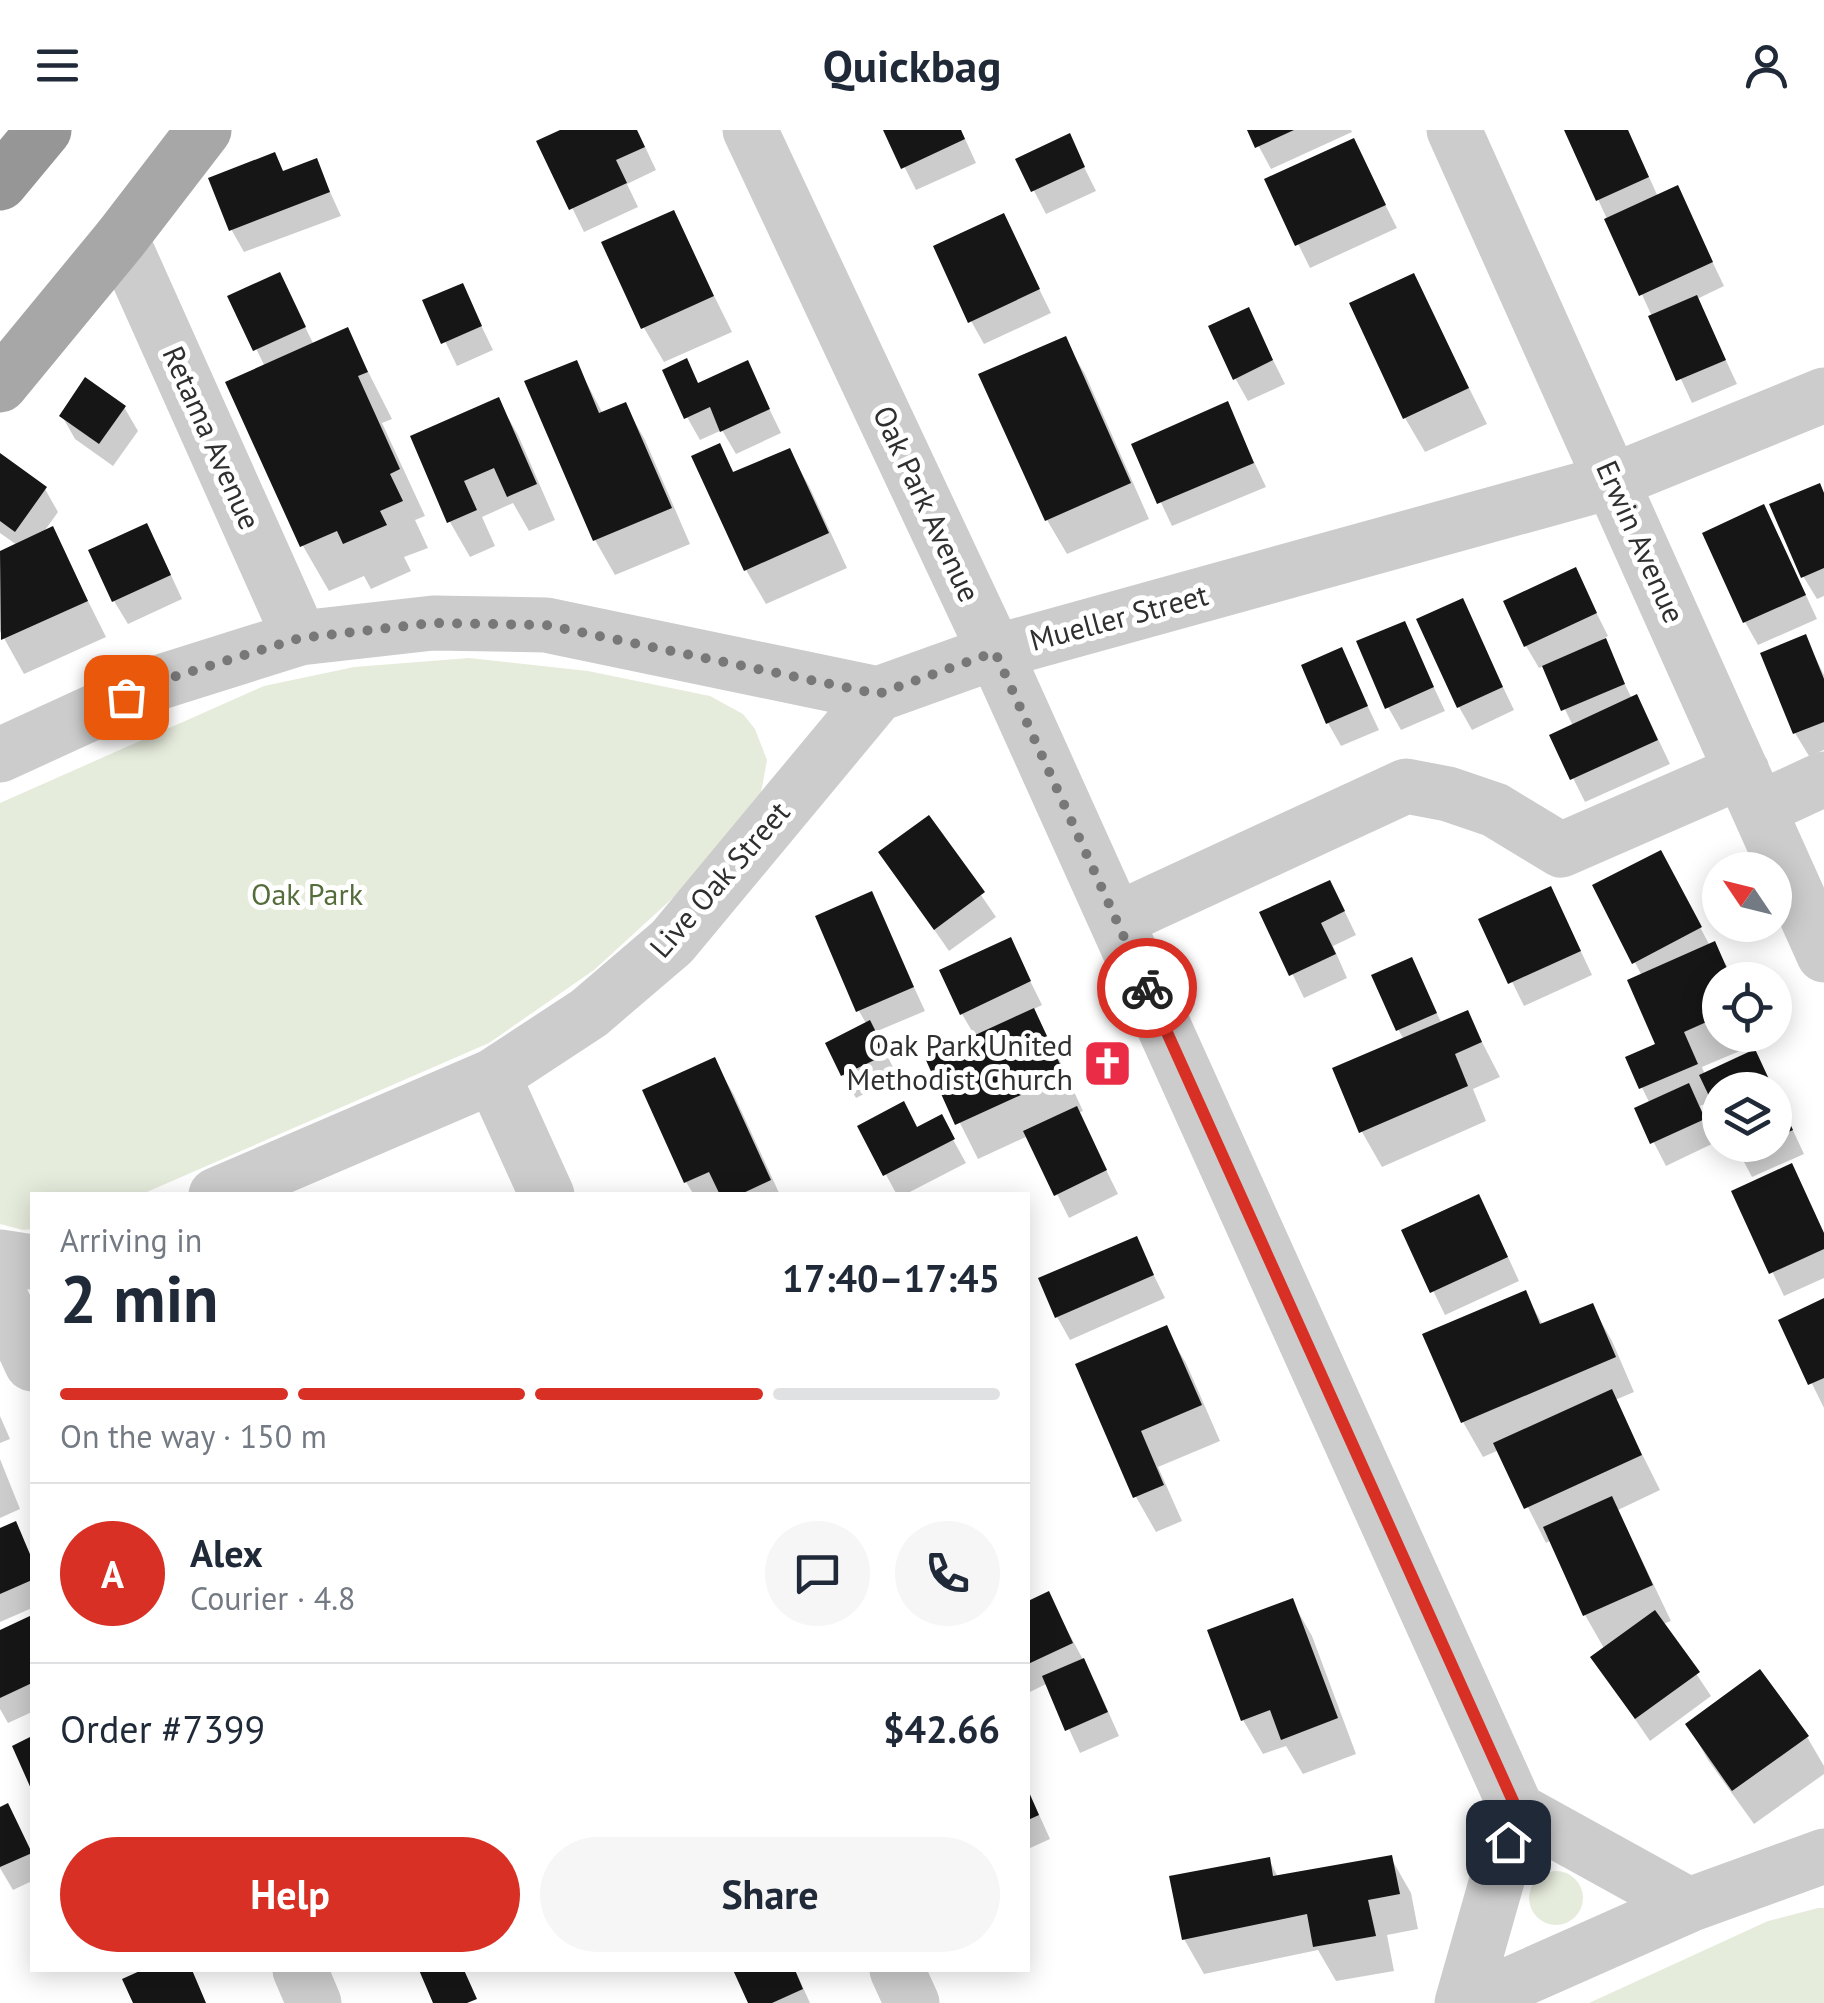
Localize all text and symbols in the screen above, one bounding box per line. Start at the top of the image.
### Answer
text: Quickbag [823,36,1001,94]
icon: menu [30,38,85,93]
icon: person [1739,38,1794,93]
street label: Retama Avenue [155,340,270,535]
street label: Oak Park Avenue [865,399,990,608]
street label: Erwin Avenue [1588,454,1694,629]
street label: Mueller Street [1025,574,1212,659]
pin [84,655,169,740]
icon: bag [99,670,154,725]
street label: Live Oak Street [640,793,797,965]
north arrow [1702,852,1792,942]
map controls [1702,852,1792,1162]
park label: Oak Park [251,874,364,913]
courier [1097,938,1197,1038]
icon: bike [1120,961,1175,1016]
button: locate [1702,962,1792,1052]
place label: Oak Park United Methodist Church [847,1025,1073,1098]
church icon: Oak Park United Methodist Church [1082,1037,1134,1089]
button: layers [1702,1072,1792,1162]
text: Arriving in [60,1219,202,1261]
text: 17:40–17:45 [782,1253,1000,1302]
text: 2 min [60,1256,219,1340]
text: On the way · 150 m [60,1415,327,1457]
button: chat [765,1521,870,1626]
button: phone [895,1521,1000,1626]
text: Alex [190,1528,263,1577]
text: A [101,1549,124,1598]
text: Courier · 4.8 [190,1577,356,1619]
text: Order #7399 [60,1704,265,1753]
text: $42.66 [883,1704,1000,1753]
pin [1466,1800,1551,1885]
icon: home [1481,1815,1536,1870]
button: Help [60,1837,520,1952]
button: Share [540,1837,1000,1952]

